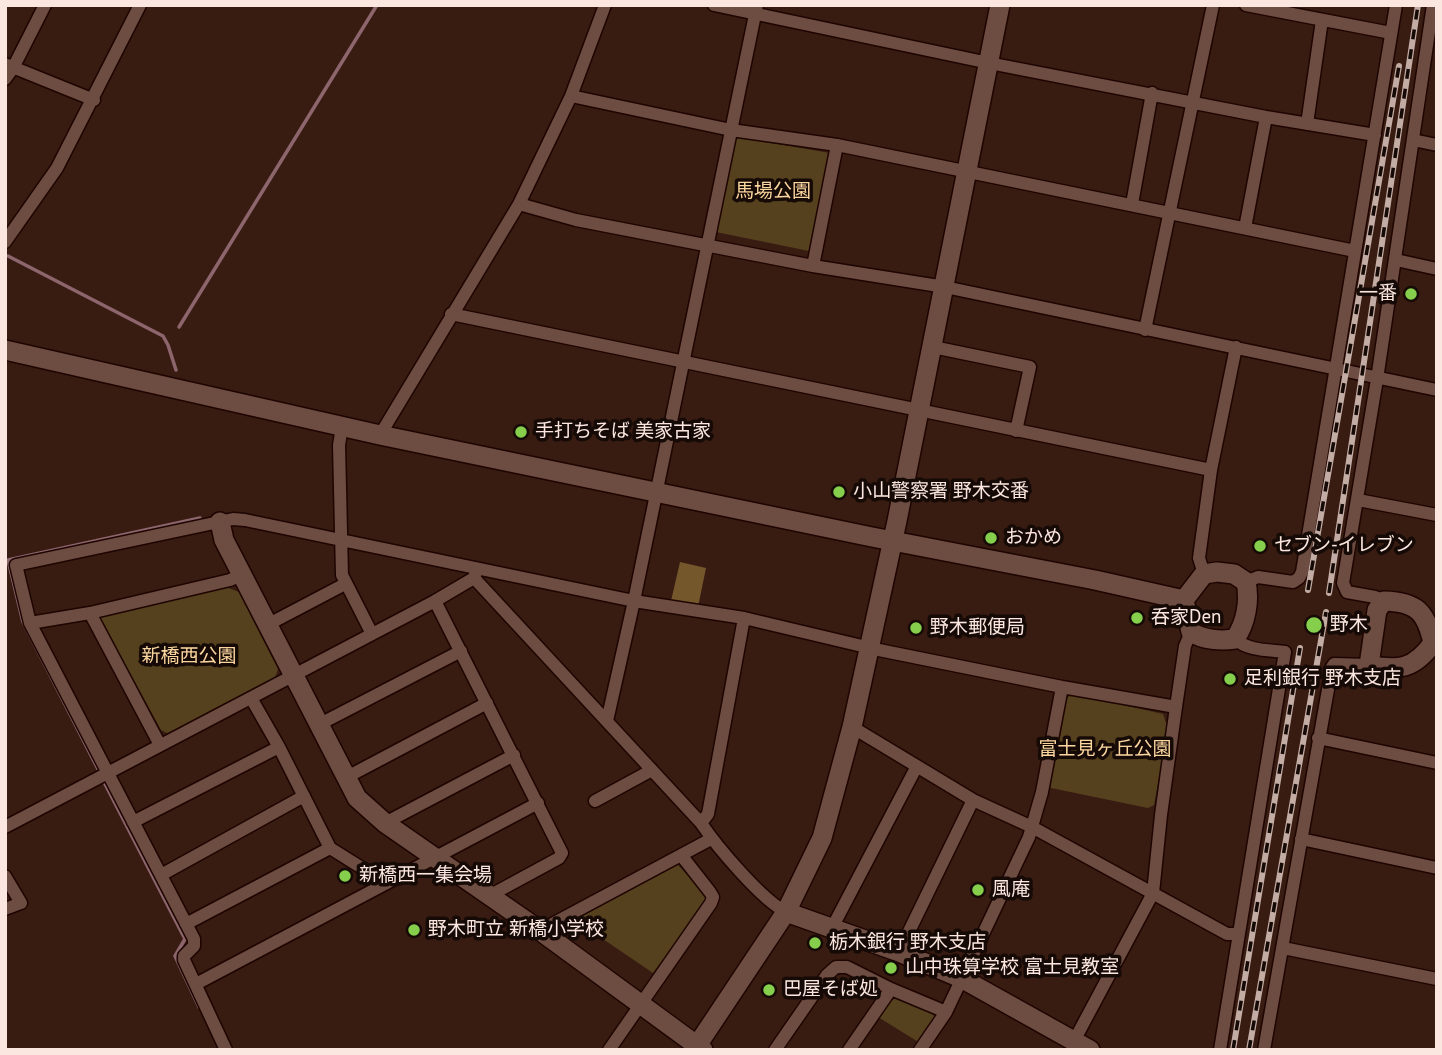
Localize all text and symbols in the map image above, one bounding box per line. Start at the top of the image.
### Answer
park label: 馬場公園 [735,181,811,203]
place label: 一番 [1359,283,1397,305]
marker: 一番 [1403,286,1419,302]
place label: 手打ちそば 美家古家 [535,421,711,443]
marker: 手打ちそば 美家古家 [513,424,529,440]
place label: 小山警察署 野木交番 [853,481,1029,503]
marker: 小山警察署 野木交番 [831,484,847,500]
place label: おかめ [1005,527,1062,549]
marker: おかめ [983,530,999,546]
place label: セブン-イレブン [1274,535,1414,557]
marker: セブン-イレブン [1252,538,1268,554]
place label: 呑家Den [1151,607,1221,629]
marker: 呑家Den [1129,610,1145,626]
place label: 野木 [1330,614,1368,636]
marker: 野木 [1304,615,1324,635]
place label: 野木郵便局 [930,617,1025,639]
marker: 野木郵便局 [908,620,924,636]
park label: 新橋西公園 [142,646,236,668]
place label: 足利銀行 野木支店 [1244,668,1401,690]
marker: 足利銀行 野木支店 [1222,671,1238,687]
park label: 富士見ヶ丘公園 [1039,739,1171,761]
place label: 新橋西一集会場 [359,865,492,887]
marker: 新橋西一集会場 [337,868,353,884]
place label: 風庵 [992,879,1030,901]
marker: 風庵 [970,882,986,898]
place label: 野木町立 新橋小学校 [428,919,604,941]
marker: 野木町立 新橋小学校 [406,922,422,938]
place label: 栃木銀行 野木支店 [829,932,986,954]
marker: 栃木銀行 野木支店 [807,935,823,951]
place label: 山中珠算学校 富士見教室 [905,957,1119,979]
marker: 山中珠算学校 富士見教室 [883,960,899,976]
place label: 巴屋そば処 [783,979,878,1001]
marker: 巴屋そば処 [761,982,777,998]

